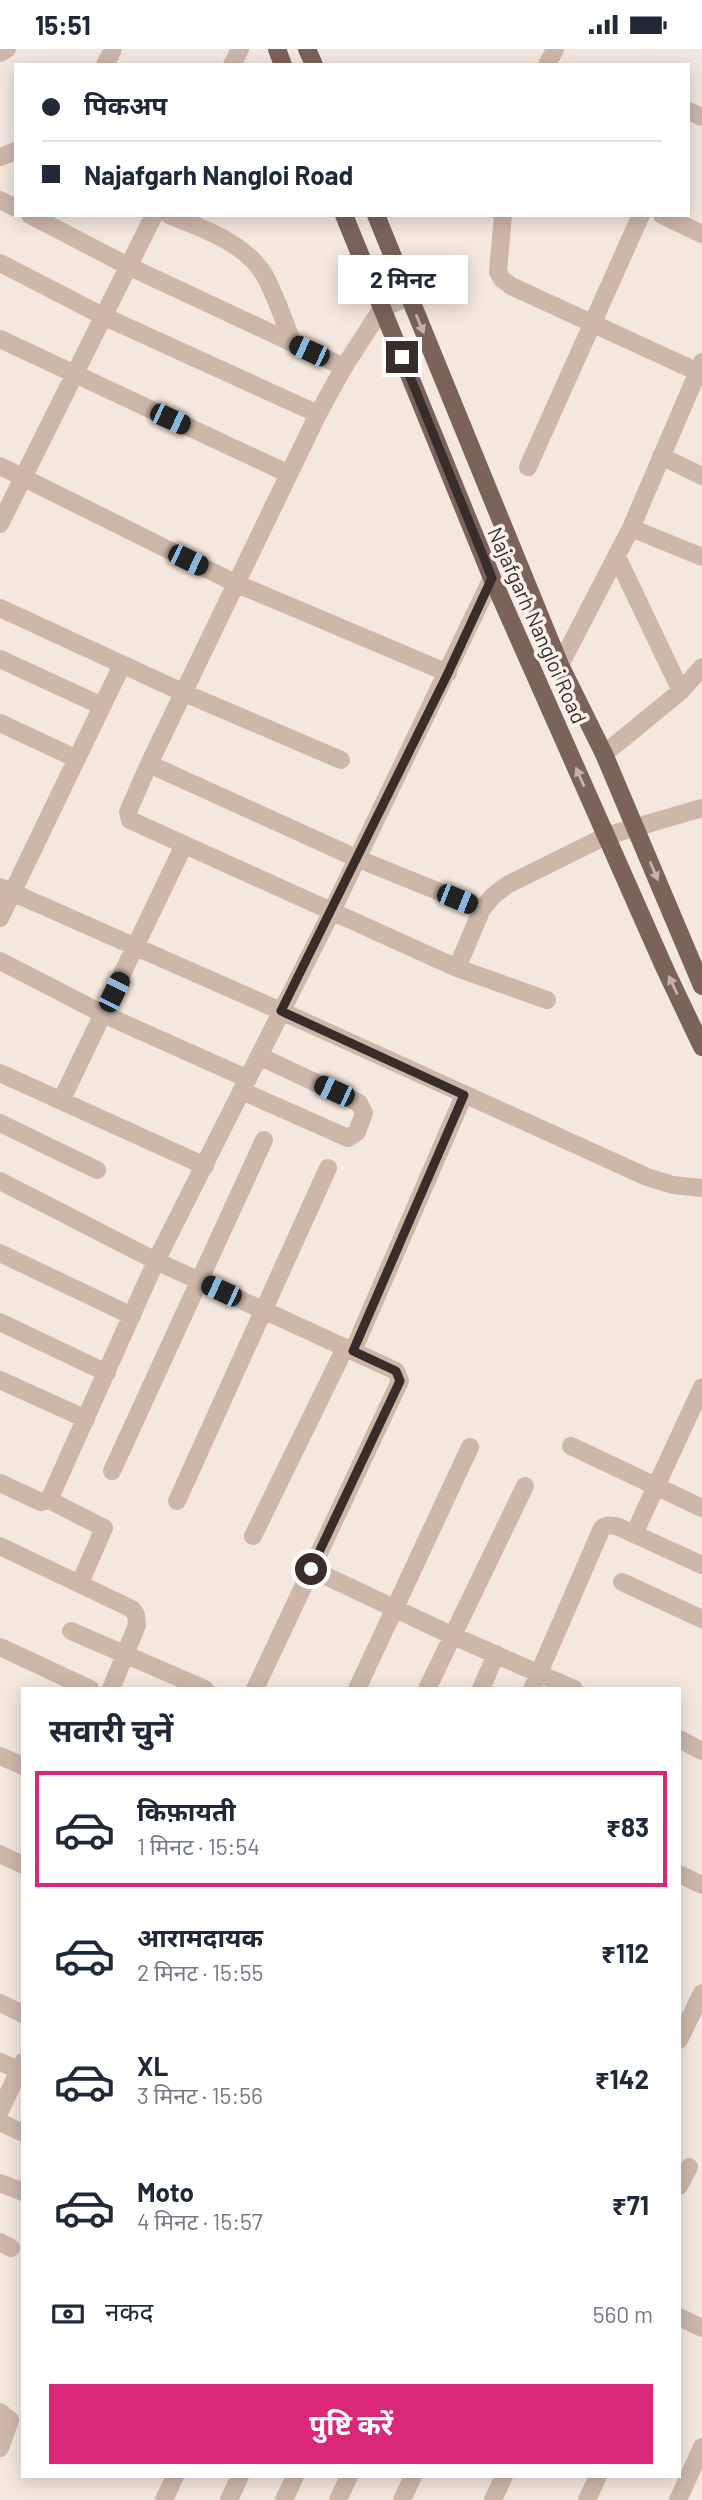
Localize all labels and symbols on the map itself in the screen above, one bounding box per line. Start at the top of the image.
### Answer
callout: 2 मिनट [337,255,467,305]
one-way arrow [415,313,426,334]
car [286,333,333,369]
route end [386,341,418,373]
car [147,401,194,437]
street label: Najafgarh Nangloi Road [483,523,593,727]
car [165,541,212,579]
one-way arrow [574,767,585,788]
one-way arrow [648,861,659,882]
car [434,881,481,917]
car [96,969,133,1015]
one-way arrow [667,975,679,995]
car [311,1073,358,1109]
car [198,1273,245,1309]
route start [295,1553,327,1585]

